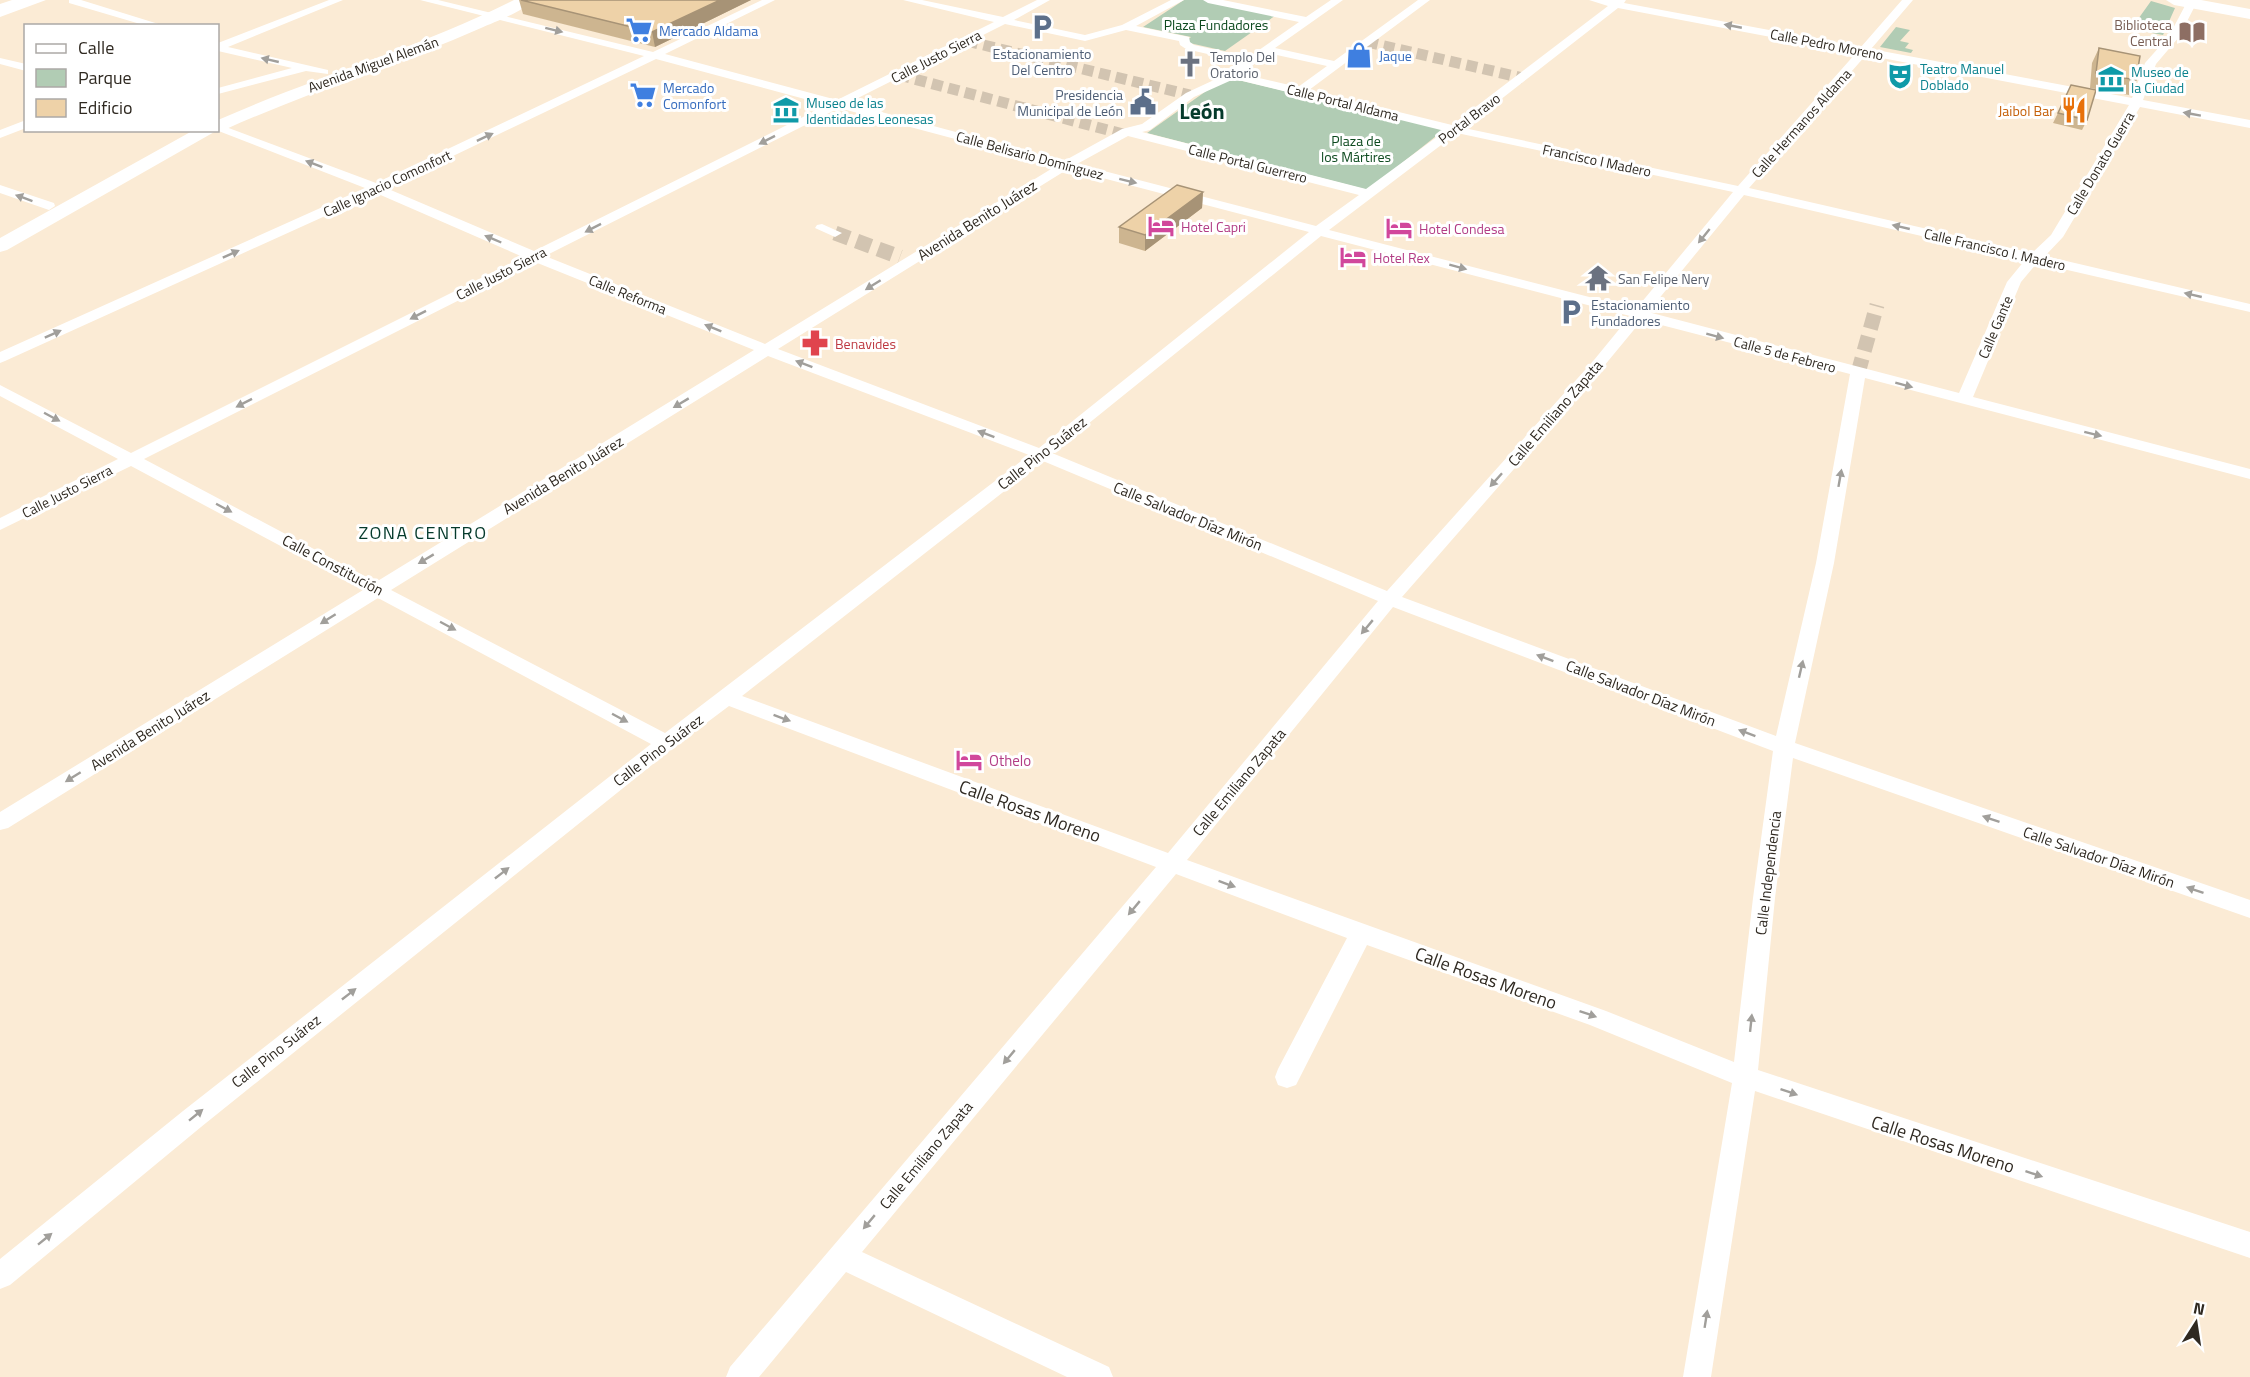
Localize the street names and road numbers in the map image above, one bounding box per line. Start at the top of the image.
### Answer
street label: Calle Pedro Moreno [1769,23,1885,65]
street label: Calle Justo Sierra [887,24,985,88]
street label: Avenida Miguel Alemán [305,31,441,97]
street label: Calle Hermanos Aldama [1746,64,1856,182]
street label: Calle Portal Aldama [1285,78,1401,126]
street label: Portal Bravo [1433,88,1505,148]
street label: Calle Donato Guerra [2061,107,2139,219]
street label: Calle Belisario Domínguez [954,125,1106,185]
street label: Calle Portal Guerrero [1186,138,1310,188]
street label: Francisco I Madero [1541,138,1653,182]
street label: Calle Ignacio Comonfort [320,144,455,222]
street label: Avenida Benito Juárez [913,174,1041,266]
street label: Calle Francisco I. Madero [1922,222,2068,276]
street label: Calle Justo Sierra [452,241,550,305]
street label: Calle Reforma [586,269,670,319]
street label: Calle Gante [1972,292,2018,362]
street label: Calle 5 de Febrero [1732,330,1838,378]
street label: Calle Emiliano Zapata [1502,354,1608,471]
street label: Calle Pino Suárez [992,411,1092,495]
street label: Avenida Benito Juárez [498,430,628,520]
street label: Calle Justo Sierra [18,459,116,523]
street label: Calle Salvador Díaz Mirón [1110,476,1266,556]
street label: Calle Constitución [278,529,388,601]
street label: Calle Salvador Díaz Mirón [1563,654,1719,732]
street label: Avenida Benito Juárez [86,684,214,776]
street label: Calle Pino Suárez [608,708,708,792]
street label: Calle Emiliano Zapata [1187,723,1291,841]
street label: Calle Rosas Moreno [955,773,1105,849]
street label: Calle Independencia [1749,809,1787,937]
street label: Calle Salvador Díaz Mirón [2020,820,2178,894]
street label: Calle Rosas Moreno [1411,940,1561,1016]
street label: Calle Pino Suárez [226,1009,326,1093]
street label: Calle Emiliano Zapata [874,1096,978,1214]
street label: Calle Rosas Moreno [1868,1108,2018,1180]

